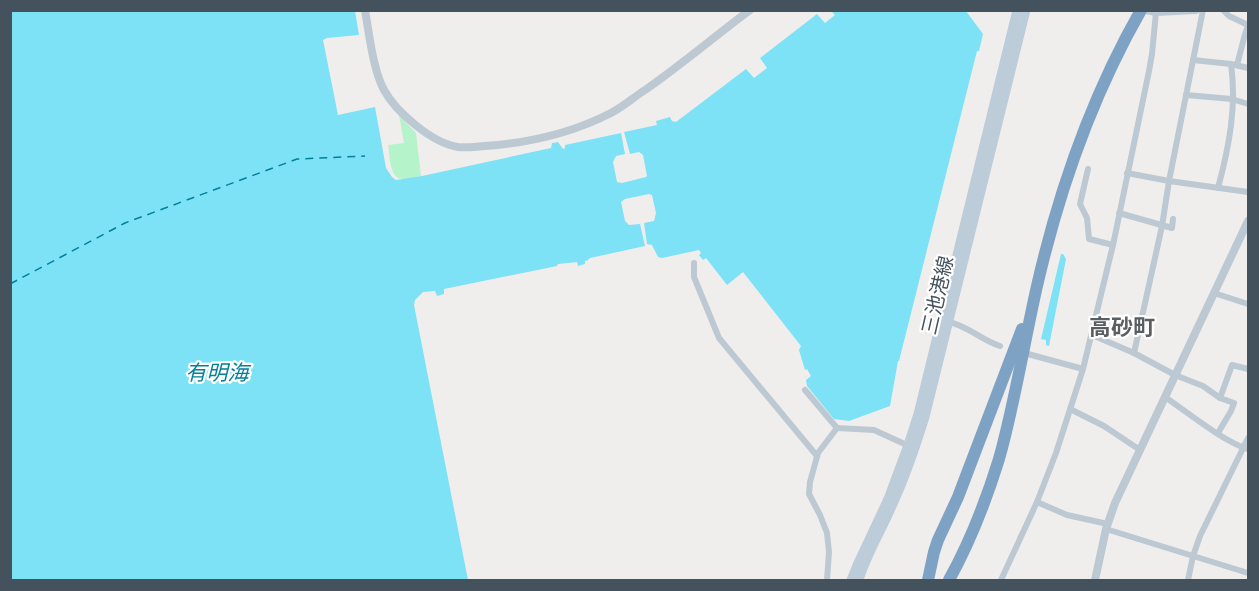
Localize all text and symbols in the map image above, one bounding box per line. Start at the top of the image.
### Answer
street label: 三池港線 [915,253,959,337]
district label: 高砂町 [1089,312,1155,342]
water label: 有明海 [186,358,251,387]

